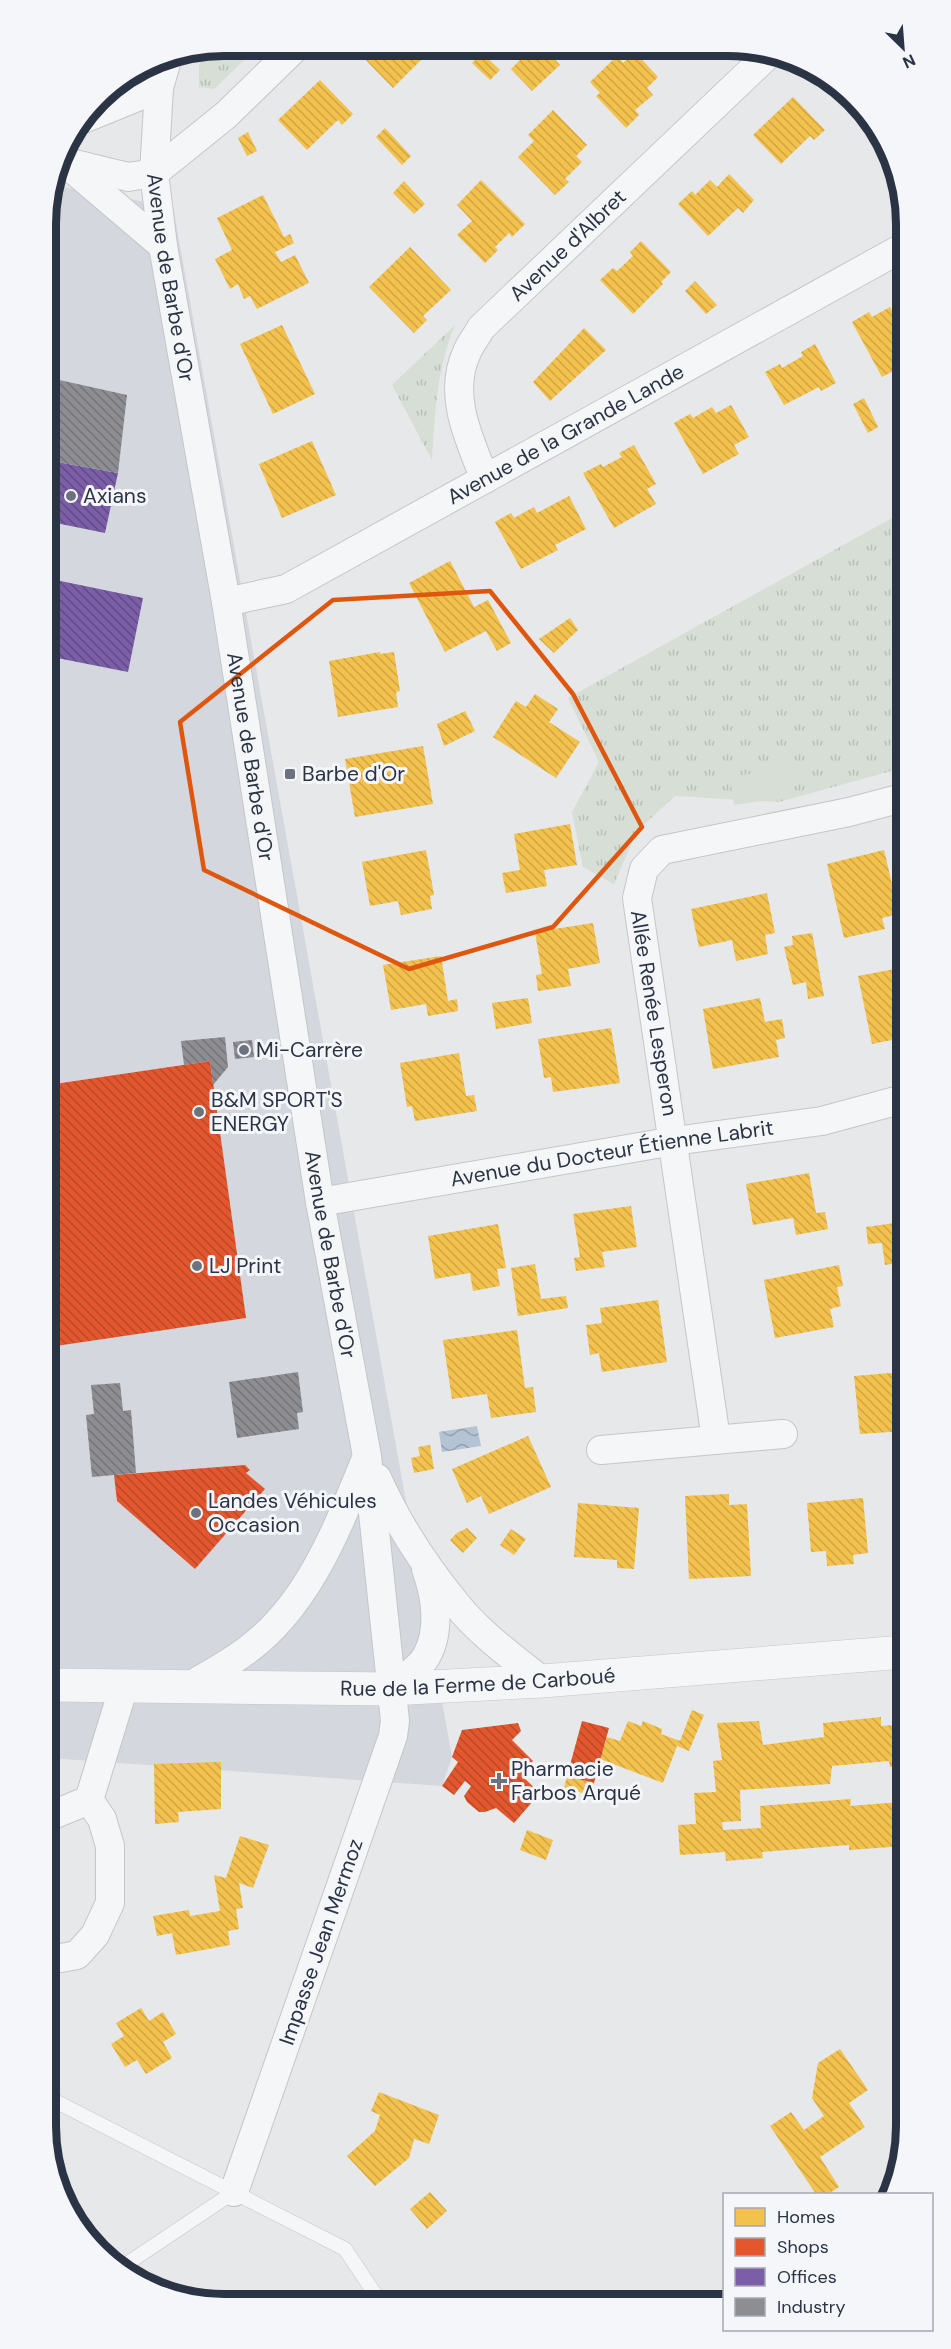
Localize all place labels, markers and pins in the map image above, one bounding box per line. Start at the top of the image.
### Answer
place label: Axians [83,482,146,510]
marker: Axians [64,489,78,503]
place label: Barbe d'Or [302,760,405,788]
marker: Barbe d'Or [283,767,297,781]
place label: Mi-Carrère [256,1036,363,1064]
marker: Mi-Carrère [237,1043,251,1057]
place label: B&M SPORT'S ENERGY [211,1086,343,1138]
marker: B&M SPORT'S ENERGY [192,1105,206,1119]
place label: LJ Print [209,1252,281,1280]
marker: LJ Print [190,1259,204,1273]
place label: Landes Véhicules Occasion [208,1487,377,1539]
marker: Landes Véhicules Occasion [189,1506,203,1520]
place label: Pharmacie Farbos Arqué [511,1755,641,1807]
marker: Pharmacie Farbos Arqué [492,1774,506,1788]

